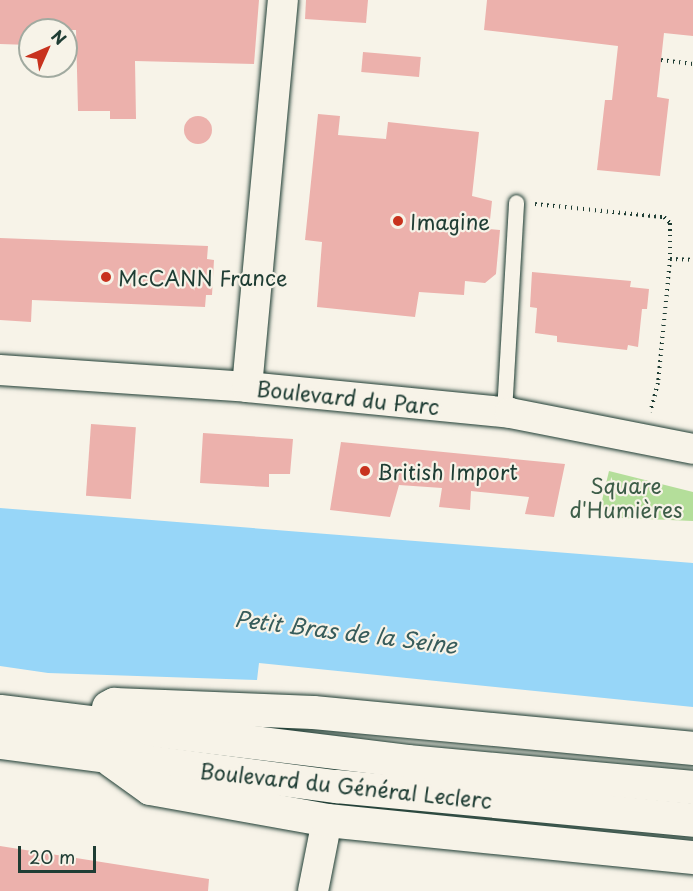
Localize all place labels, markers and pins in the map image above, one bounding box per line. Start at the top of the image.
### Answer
place label: Imagine [410,208,490,234]
marker: Imagine [391,214,405,228]
place label: McCANN France [118,264,290,290]
marker: McCANN France [99,270,113,284]
place label: British Import [377,458,518,484]
marker: British Import [358,464,372,478]

